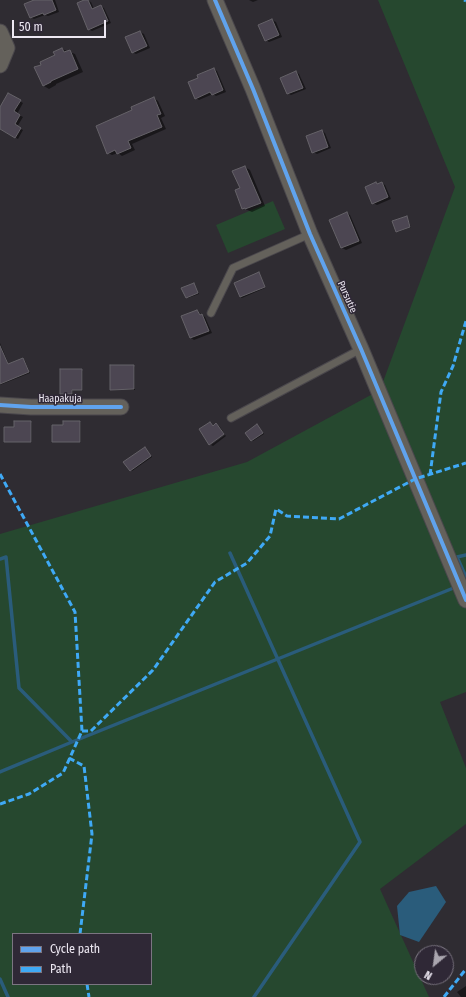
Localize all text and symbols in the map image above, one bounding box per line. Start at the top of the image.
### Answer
scale bar [14,12,108,38]
text: 50 m [19,20,43,34]
street label: Pursutie [335,279,359,315]
street label: Haapakuja [38,393,82,405]
legend [12,933,152,985]
text: Cycle path [50,942,100,956]
north arrow [414,945,454,985]
text: Path [50,962,72,976]
text: N [422,968,434,982]

